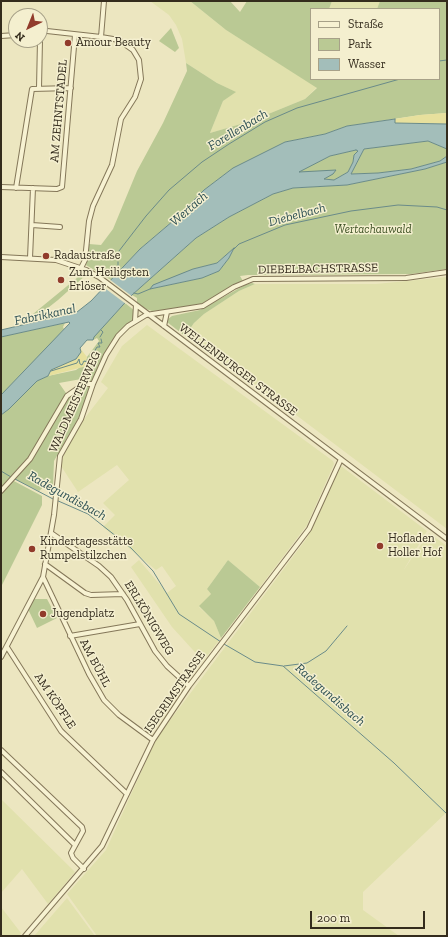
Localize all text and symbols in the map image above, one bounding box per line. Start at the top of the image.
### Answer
north arrow [8,8,48,48]
legend [310,8,440,80]
text: Straße [348,17,383,31]
text: N [13,29,28,44]
place label: Amour Beauty [76,36,151,50]
text: Park [348,37,372,51]
marker: Amour Beauty [63,38,73,48]
text: Wasser [348,57,386,71]
street label: AM ZEHNTSTADEL [47,59,71,163]
water label: Forellenbach [205,106,271,154]
water label: Wertach [167,188,211,230]
water label: Diebelbach [267,200,327,230]
park label: Wertachauwald [334,223,412,237]
place label: Radaustraße [54,249,120,263]
marker: Radaustraße [41,251,51,261]
street label: DIEBELBACHSTRASSE [258,261,378,277]
place label: Zum Heiligsten Erlöser [69,266,149,294]
marker: Zum Heiligsten Erlöser [56,275,66,285]
water label: Fabrikkanal [13,301,77,329]
street label: WELLENBURGER STRASSE [176,321,300,419]
street label: WALDMEISTERWEG [46,349,104,455]
water label: Radegundisbach [25,468,109,524]
place label: Hofladen Holler Hof [388,532,441,560]
place label: Kindertagesstätte Rumpelstilzchen [40,535,133,563]
marker: Hofladen Holler Hof [375,541,385,551]
marker: Kindertagesstätte Rumpelstilzchen [27,544,37,554]
street label: ERLKÖNIGWEG [121,578,177,658]
place label: Jugendplatz [51,607,114,621]
marker: Jugendplatz [38,609,48,619]
street label: AM BÜHL [76,636,114,690]
street label: ISEGRIMSTRASSE [141,648,209,736]
water label: Radegundisbach [292,660,368,730]
street label: AM KÖPFLE [31,670,79,732]
scale bar [312,903,427,929]
text: 200 m [317,911,350,925]

